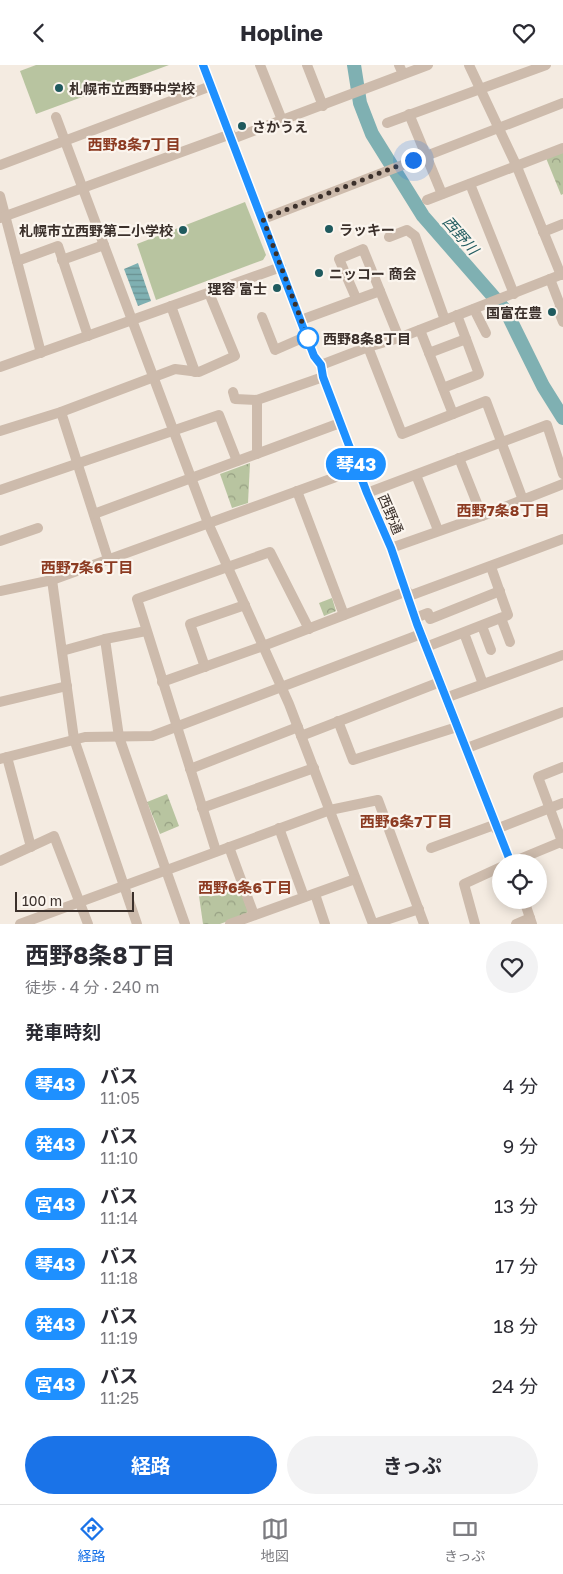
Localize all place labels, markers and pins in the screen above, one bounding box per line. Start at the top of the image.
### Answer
place label: 札幌市立西野中学校 [69,80,195,97]
marker: 札幌市立西野中学校 [53,82,65,94]
place label: さかうえ [252,118,308,135]
marker: さかうえ [236,120,248,132]
place label: ラッキー [339,221,395,238]
place label: 札幌市立西野第二小学校 [19,222,173,239]
marker: ラッキー [323,223,335,235]
marker: 札幌市立西野第二小学校 [177,224,189,236]
place label: ニッコー 商会 [329,265,417,282]
marker: ニッコー 商会 [313,267,325,279]
place label: 理容 富士 [208,280,267,297]
marker: 理容 富士 [271,282,283,294]
place label: 国富在豊 [486,304,542,321]
marker: 国富在豊 [546,306,558,318]
marker: 西野8条8丁目 [297,327,319,349]
place label: 西野8条8丁目 [323,330,411,347]

